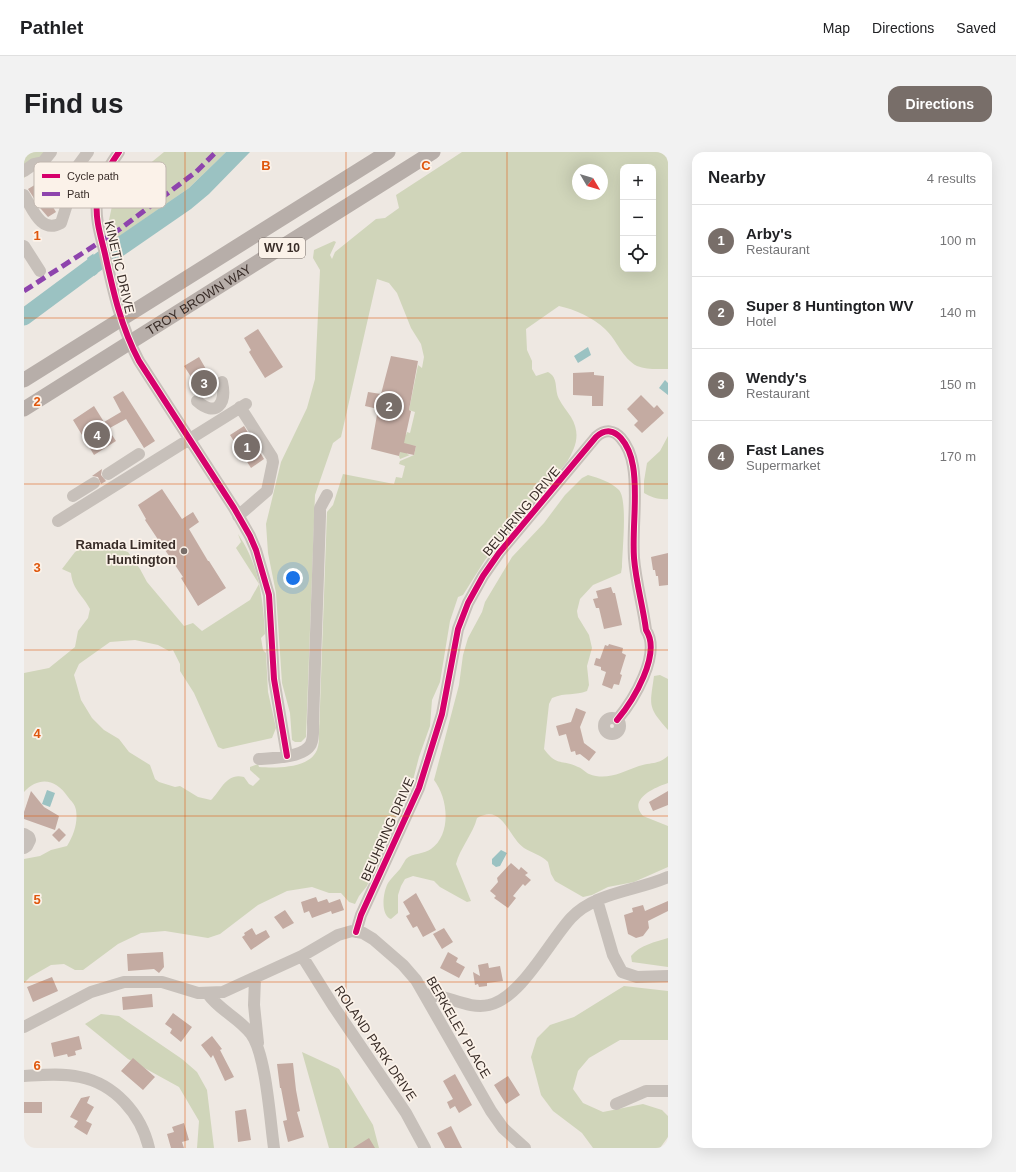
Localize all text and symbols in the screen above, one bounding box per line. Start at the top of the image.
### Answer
text: Pathlet [20,17,83,38]
text: Map [823,20,850,36]
text: Directions [872,20,934,36]
text: Saved [956,20,996,36]
button: Directions [888,86,992,122]
text: Find us [24,88,124,119]
text: B [261,158,271,173]
text: C [421,158,431,173]
legend [34,162,166,208]
north arrow [572,164,608,200]
map controls [620,164,656,272]
button: + [620,164,656,200]
text: Nearby [708,168,766,187]
text: Cycle path [67,170,119,182]
text: 4 results [927,171,976,186]
text: Path [67,188,90,200]
button: − [620,200,656,236]
street label: KINETIC DRIVE [102,219,138,315]
text: Arby's [746,225,792,242]
text: 1 [33,228,41,243]
text: 1 [717,233,725,248]
text: 100 m [940,233,976,248]
button: locate [620,236,656,272]
road number: WV 10 [259,238,305,258]
text: Restaurant [746,242,810,257]
street label: TROY BROWN WAY [143,261,254,338]
text: Super 8 Huntington WV [746,297,913,314]
text: 2 [717,305,725,320]
text: 140 m [940,305,976,320]
text: Hotel [746,314,776,329]
pin: 3 [191,368,217,398]
text: Wendy's [746,369,807,386]
text: 3 [717,377,725,392]
text: 150 m [940,377,976,392]
text: Restaurant [746,386,810,401]
pin: 2 [376,391,402,421]
text: 2 [33,394,41,409]
pin: 4 [84,420,110,450]
pin: 1 [234,432,260,462]
text: Fast Lanes [746,441,824,458]
text: 4 [717,449,725,464]
text: 170 m [940,449,976,464]
text: Supermarket [746,458,820,473]
street label: BEUHRING DRIVE [480,463,563,559]
place label: Ramada Limited Huntington [76,537,176,567]
marker: Ramada Limited Huntington [179,546,189,556]
text: 3 [33,560,41,575]
your location [283,568,303,588]
text: 4 [33,726,41,741]
street label: BEUHRING DRIVE [358,775,417,883]
text: 5 [33,892,41,907]
street label: BERKELEY PLACE [423,974,494,1081]
street label: ROLAND PARK DRIVE [331,983,420,1104]
text: 6 [33,1058,41,1073]

